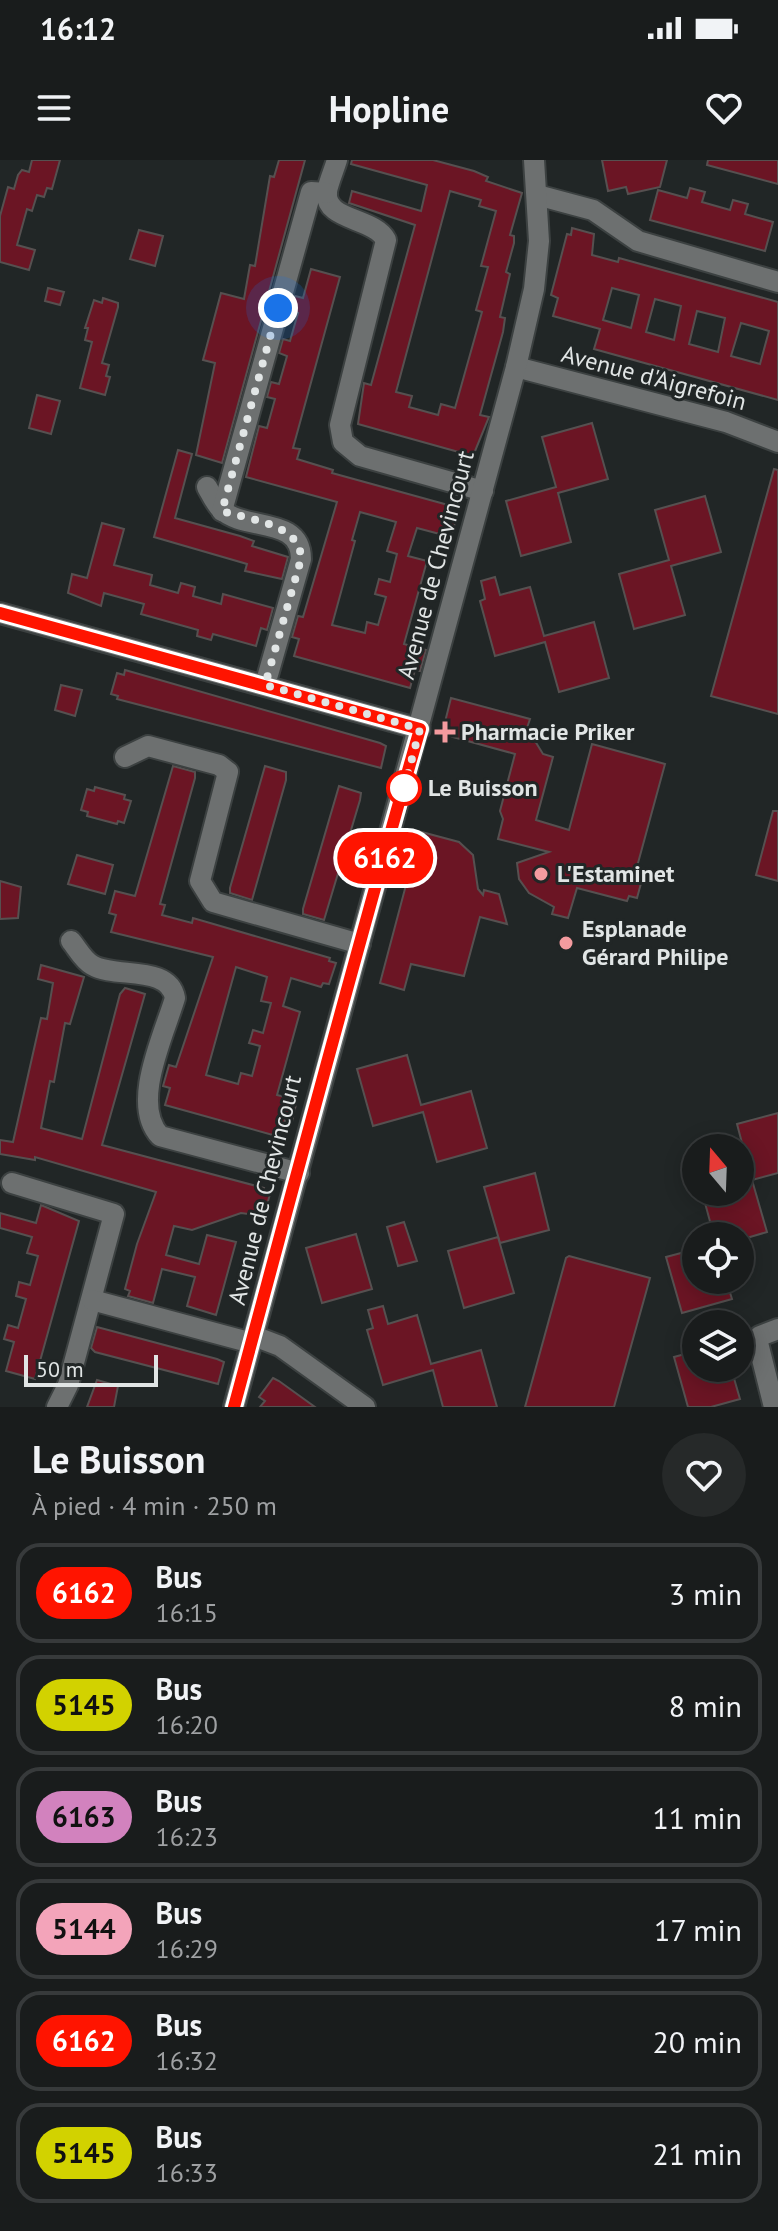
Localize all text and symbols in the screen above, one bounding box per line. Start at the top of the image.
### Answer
text: 16:12 [40,9,116,48]
text: Hopline [329,85,449,132]
icon: menu [32,86,76,130]
icon: heart [702,86,746,130]
your location [258,288,298,328]
street label: Avenue d'Aigrefoin [558,338,750,417]
street label: Avenue de Chevincourt [390,447,481,683]
place label: Pharmacie Priker [461,716,635,747]
marker: Pharmacie Priker [436,723,454,741]
marker: Le Buisson [387,771,421,805]
place label: Le Buisson [428,772,538,803]
line badge: 6162 [329,832,441,884]
text: 6162 [353,839,417,876]
place label: L'Estaminet [557,858,675,889]
marker: L'Estaminet [532,865,550,883]
place label: Esplanade Gérard Philipe [582,913,729,972]
marker: Esplanade Gérard Philipe [557,934,575,952]
street label: Avenue de Chevincourt [221,1072,308,1308]
north arrow [682,1134,754,1206]
map controls [682,1134,754,1382]
button: locate [682,1222,754,1294]
button: layers [682,1310,754,1382]
scale bar [24,1351,158,1387]
text: 50 m [36,1355,84,1383]
button: heart [662,1433,746,1517]
text: Le Buisson [32,1434,205,1483]
text: À pied · 4 min · 250 m [32,1489,277,1522]
text: Bus [156,1557,202,1596]
text: 6162 [52,1574,116,1611]
text: 3 min [669,1574,742,1613]
text: 16:15 [156,1596,218,1629]
text: Bus [156,1669,202,1708]
text: 5145 [52,1686,116,1723]
text: 8 min [669,1686,742,1725]
text: 16:20 [156,1708,218,1741]
text: Bus [156,1781,202,1820]
text: 6163 [52,1798,116,1835]
text: 11 min [652,1798,742,1837]
text: 16:23 [156,1820,218,1853]
text: Bus [156,1893,202,1932]
text: 5144 [52,1910,116,1947]
text: 17 min [654,1910,742,1949]
text: 16:29 [156,1932,218,1965]
text: Bus [156,2005,202,2044]
text: 6162 [52,2022,116,2059]
text: 20 min [652,2022,742,2061]
text: 16:32 [156,2044,218,2077]
text: Bus [156,2117,202,2156]
text: 5145 [52,2134,116,2171]
text: 21 min [652,2134,742,2173]
text: 16:33 [156,2156,218,2189]

